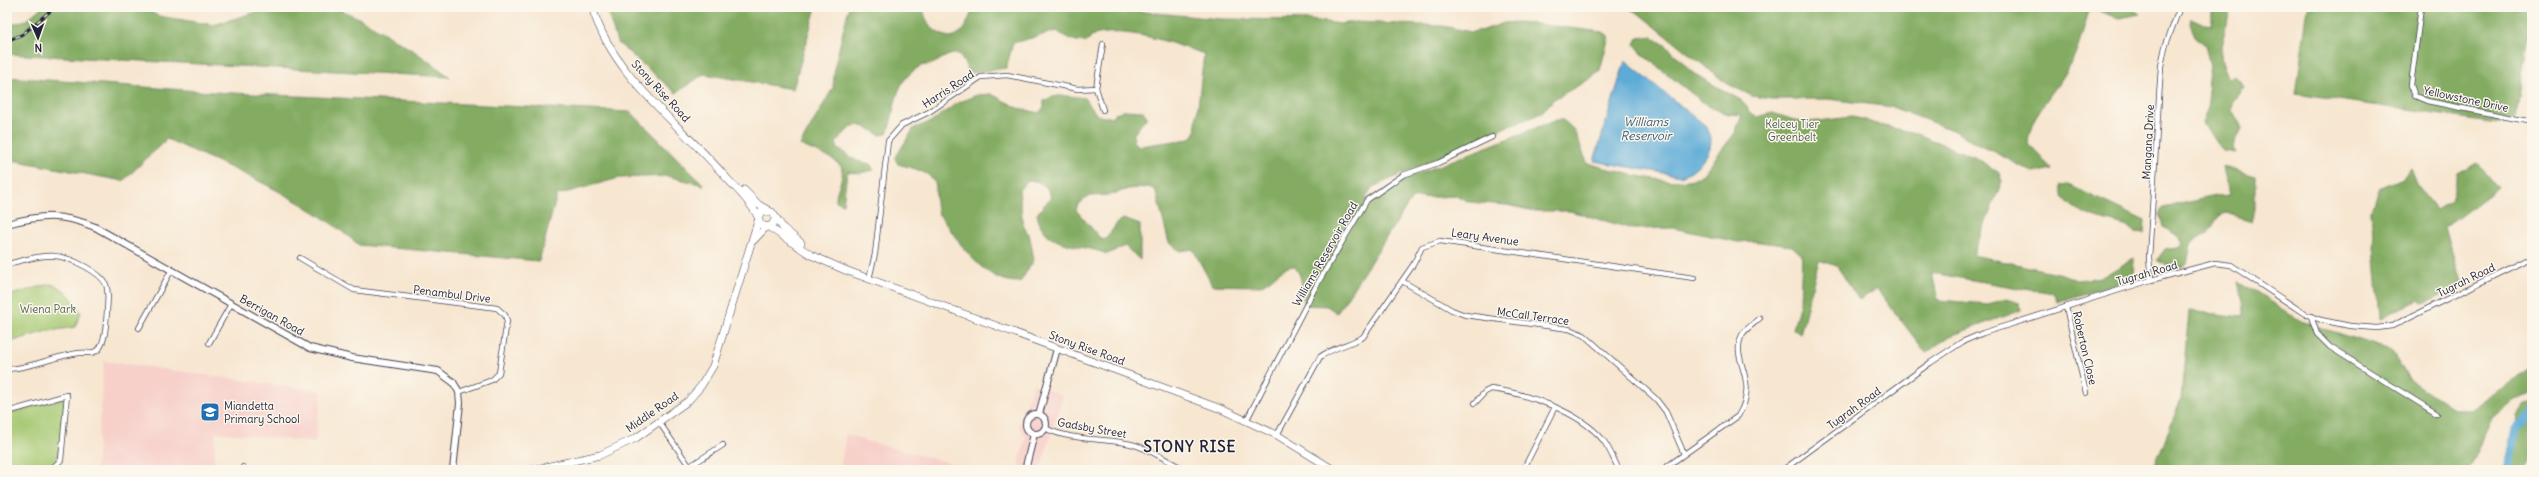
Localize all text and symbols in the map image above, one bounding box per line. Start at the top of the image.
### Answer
north arrow [18,18,58,58]
text: N [34,41,42,55]
street label: Stony Rise Road [629,57,694,125]
street label: Harris Road [919,67,977,111]
street label: Yellowstone Drive [2422,83,2510,115]
street label: Mangana Drive [2139,104,2157,180]
water label: Williams Reservoir [1621,114,1674,143]
park label: Kelcey Tier Greenbelt [1765,117,1819,144]
street label: Williams Reservoir Road [1289,199,1361,309]
street label: Leary Avenue [1450,225,1520,249]
street label: Tugrah Road [2115,257,2180,288]
street label: Tugrah Road [2435,260,2498,300]
street label: Penambul Drive [412,282,492,306]
street label: Berrigan Road [237,291,307,339]
park label: Wiena Park [20,302,77,316]
street label: McCall Terrace [1496,304,1570,328]
street label: Roberton Close [2070,310,2100,386]
street label: Stony Rise Road [1047,328,1127,368]
street label: Tugrah Road [1824,384,1884,432]
street label: Middle Road [623,388,681,435]
place label: Miandetta Primary School [224,399,300,426]
school or university icon: Miandetta Primary School [199,401,221,423]
street label: Gadsby Street [1056,415,1128,441]
district label: STONY RISE [1144,437,1236,456]

